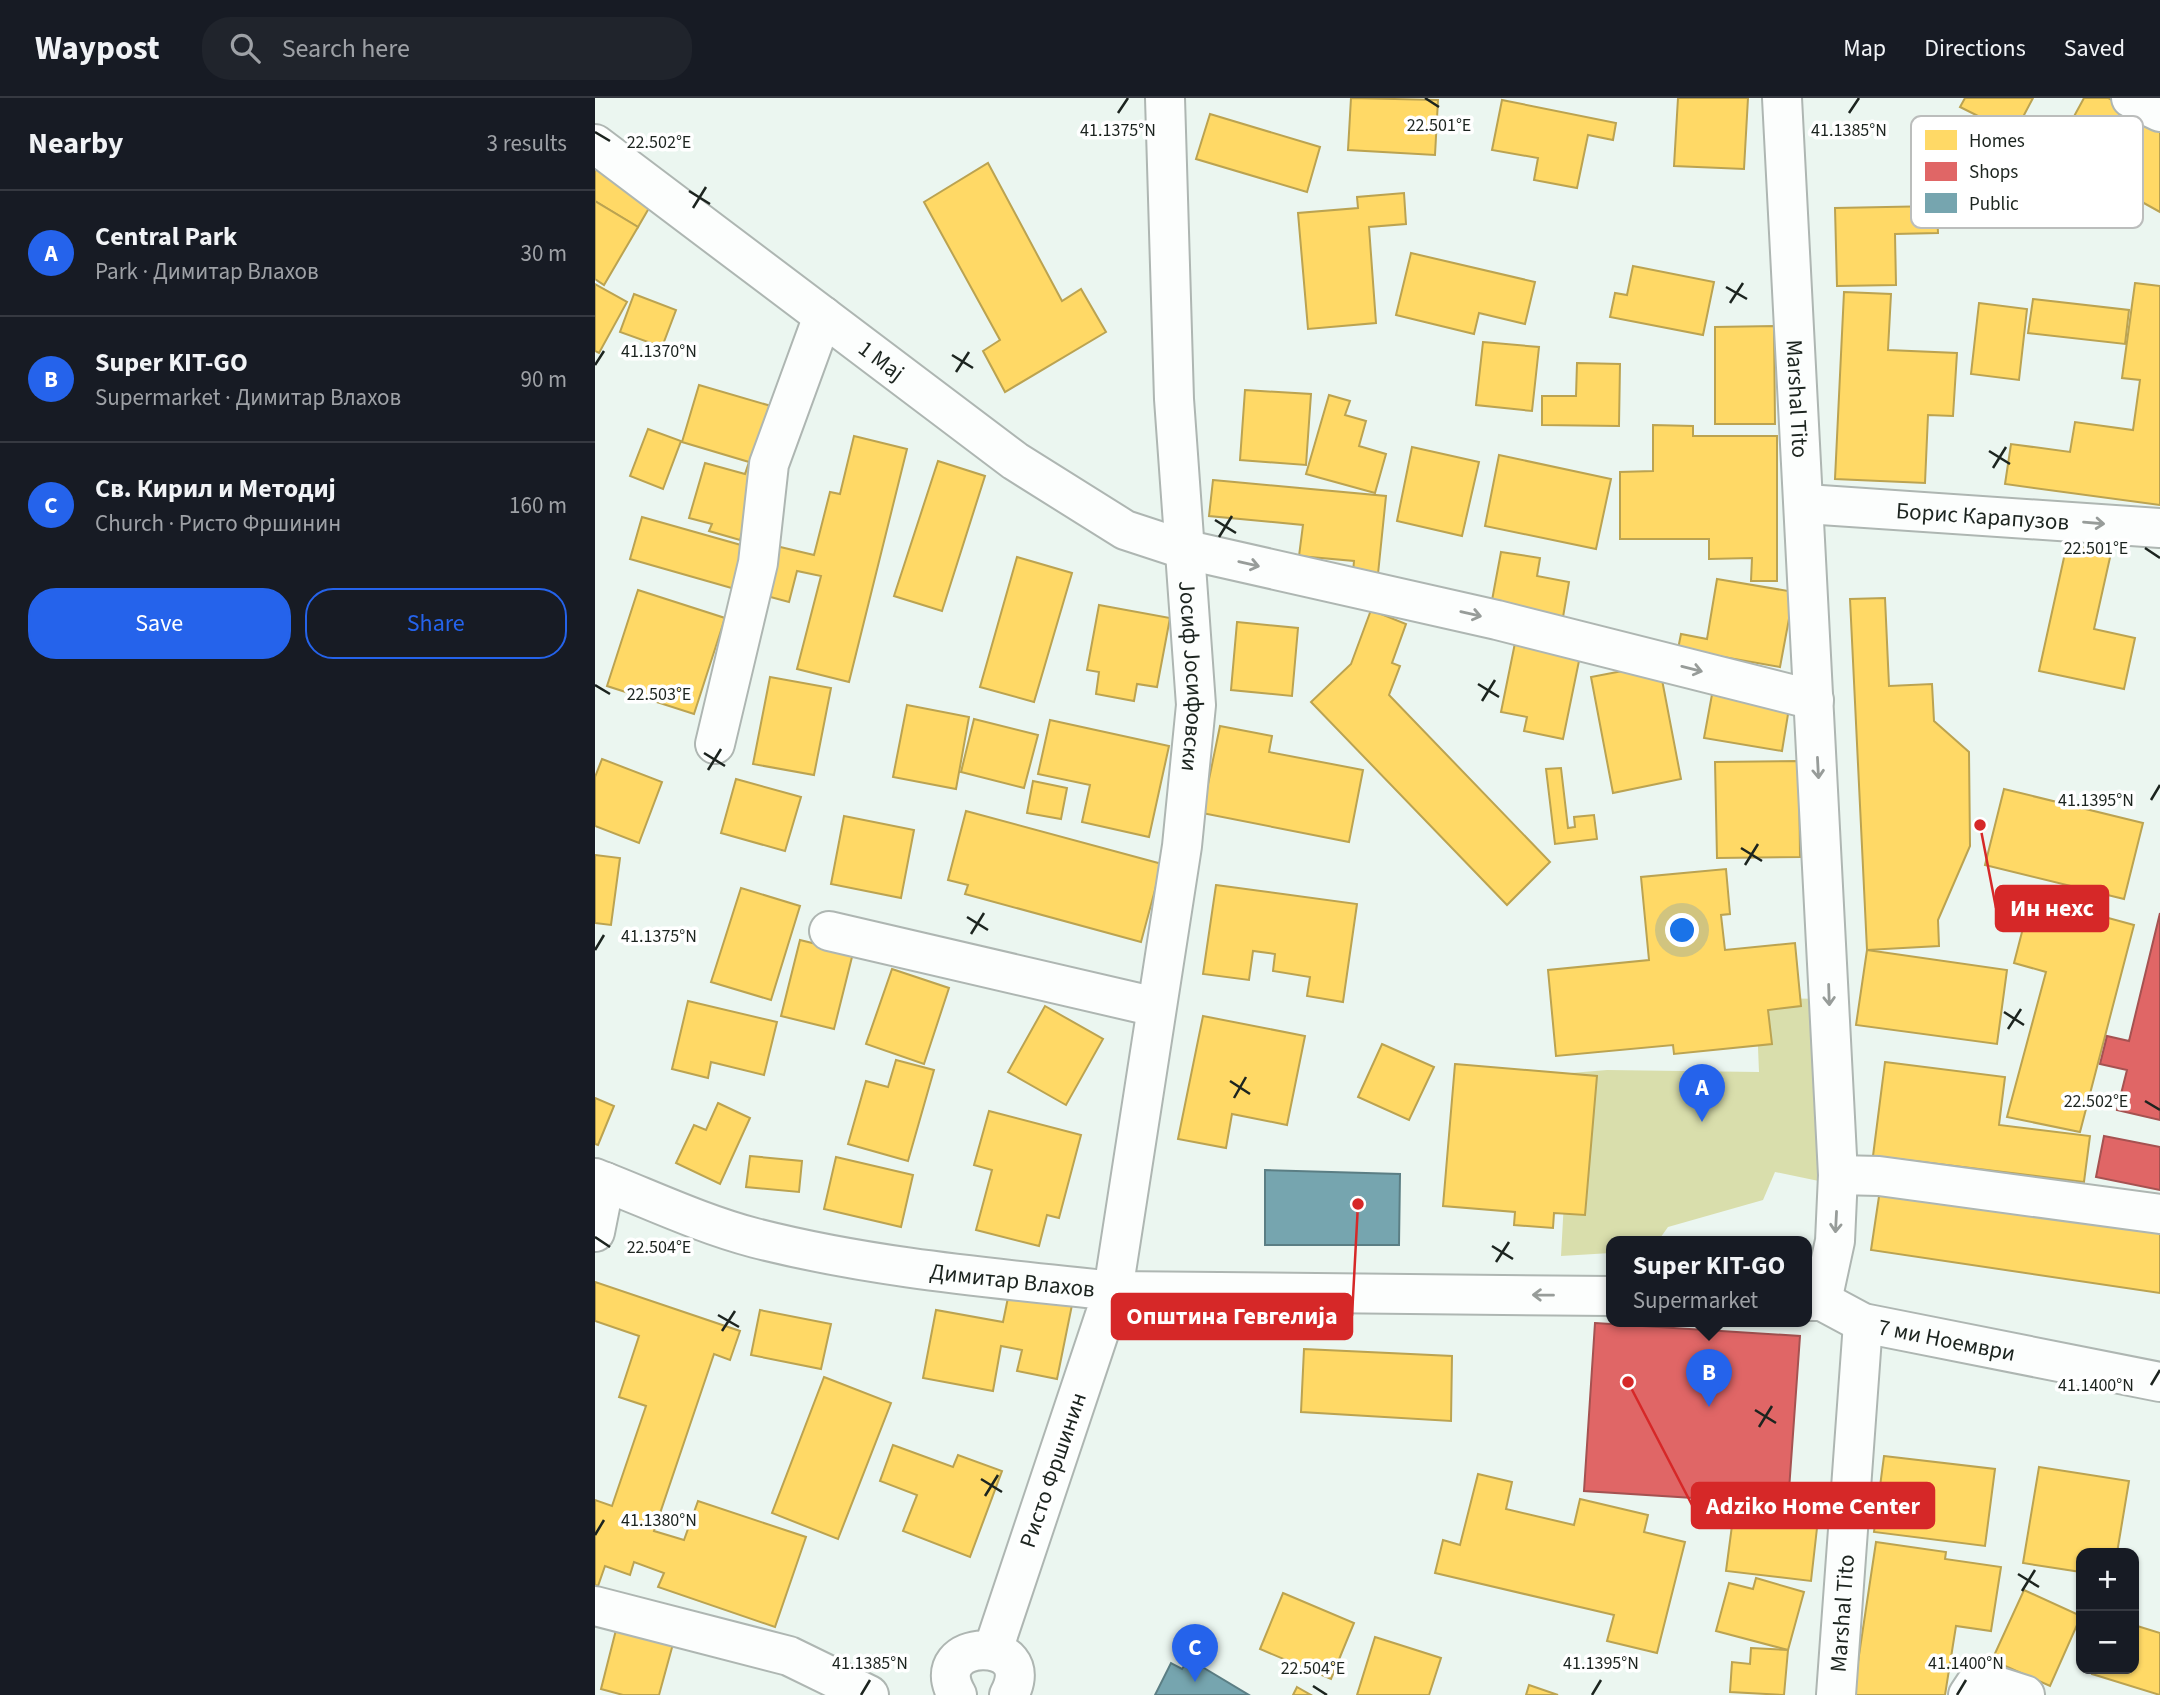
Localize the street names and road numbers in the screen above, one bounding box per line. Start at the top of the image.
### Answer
street label: 1 Мај [852,332,911,389]
street label: Marshal Tito [1778,339,1817,459]
street label: Борис Карапузов [1895,494,2070,538]
street label: Јосиф Јосифовски [1171,579,1213,773]
street label: Димитар Влахов [928,1254,1097,1305]
street label: 7 ми Ноември [1875,1310,2018,1369]
street label: Ристо Фршинин [1011,1388,1095,1552]
street label: Marshal Tito [1821,1553,1863,1673]

